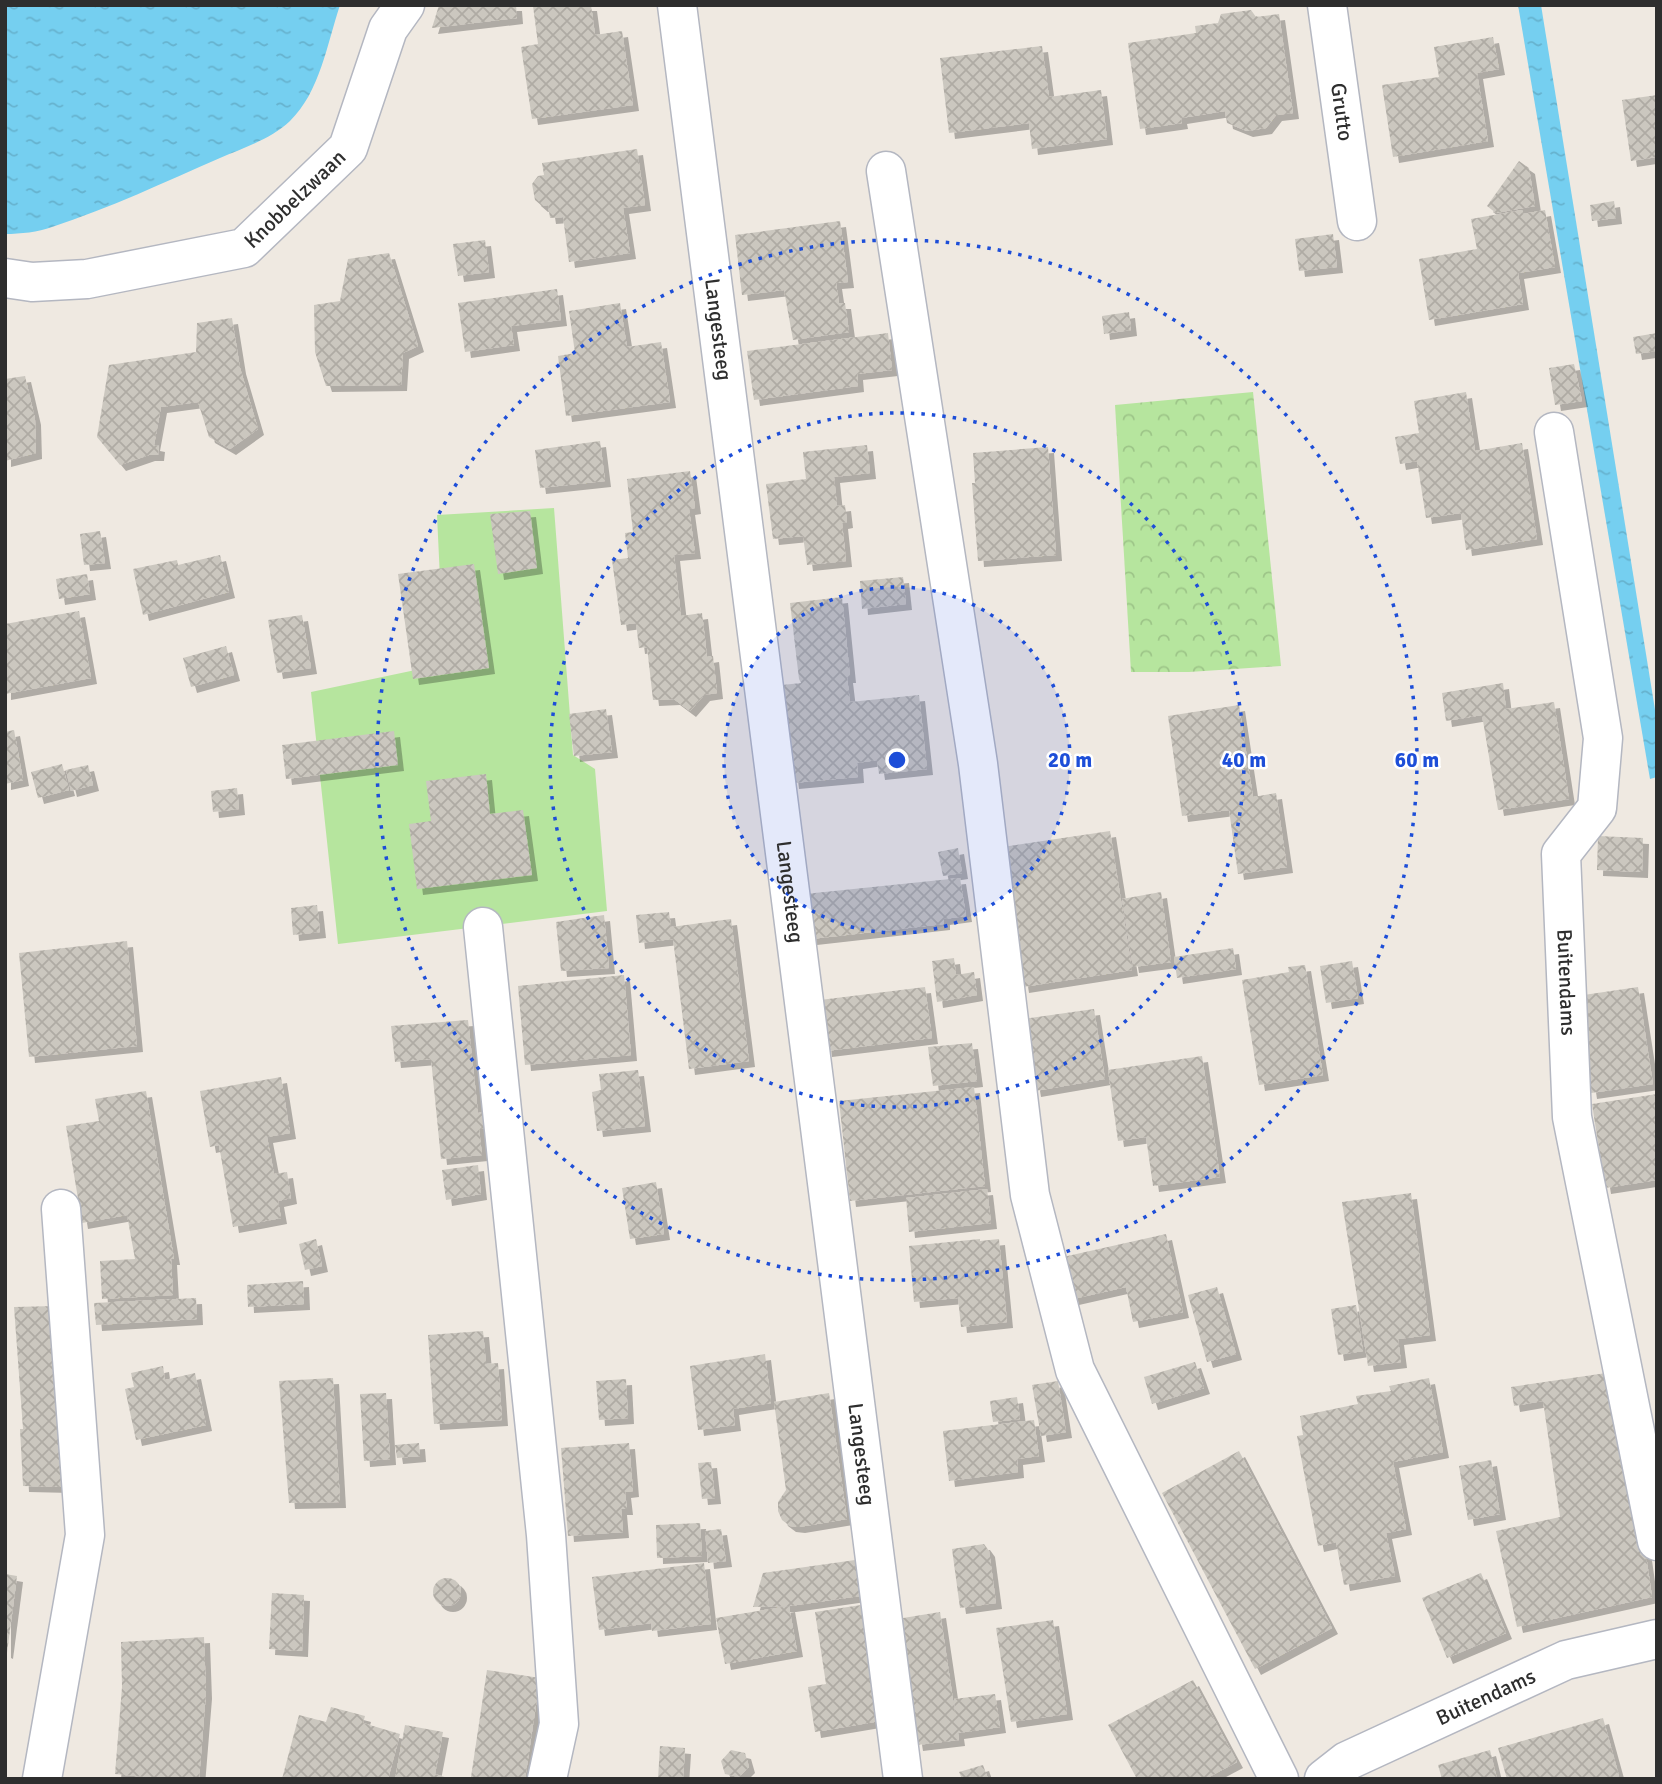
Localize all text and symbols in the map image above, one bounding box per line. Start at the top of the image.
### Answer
street label: Grutto [1325,81,1359,143]
street label: Knobbelzwaan [239,144,351,254]
street label: Langesteeg [699,277,738,382]
text: 20 m [1048,747,1092,773]
text: 40 m [1222,747,1266,773]
text: 60 m [1395,747,1439,773]
centre of rings [885,748,909,772]
street label: Langesteeg [771,839,809,945]
street label: Buitendams [1551,929,1582,1036]
street label: Langesteeg [842,1402,881,1507]
street label: Buitendams [1432,1663,1540,1731]

